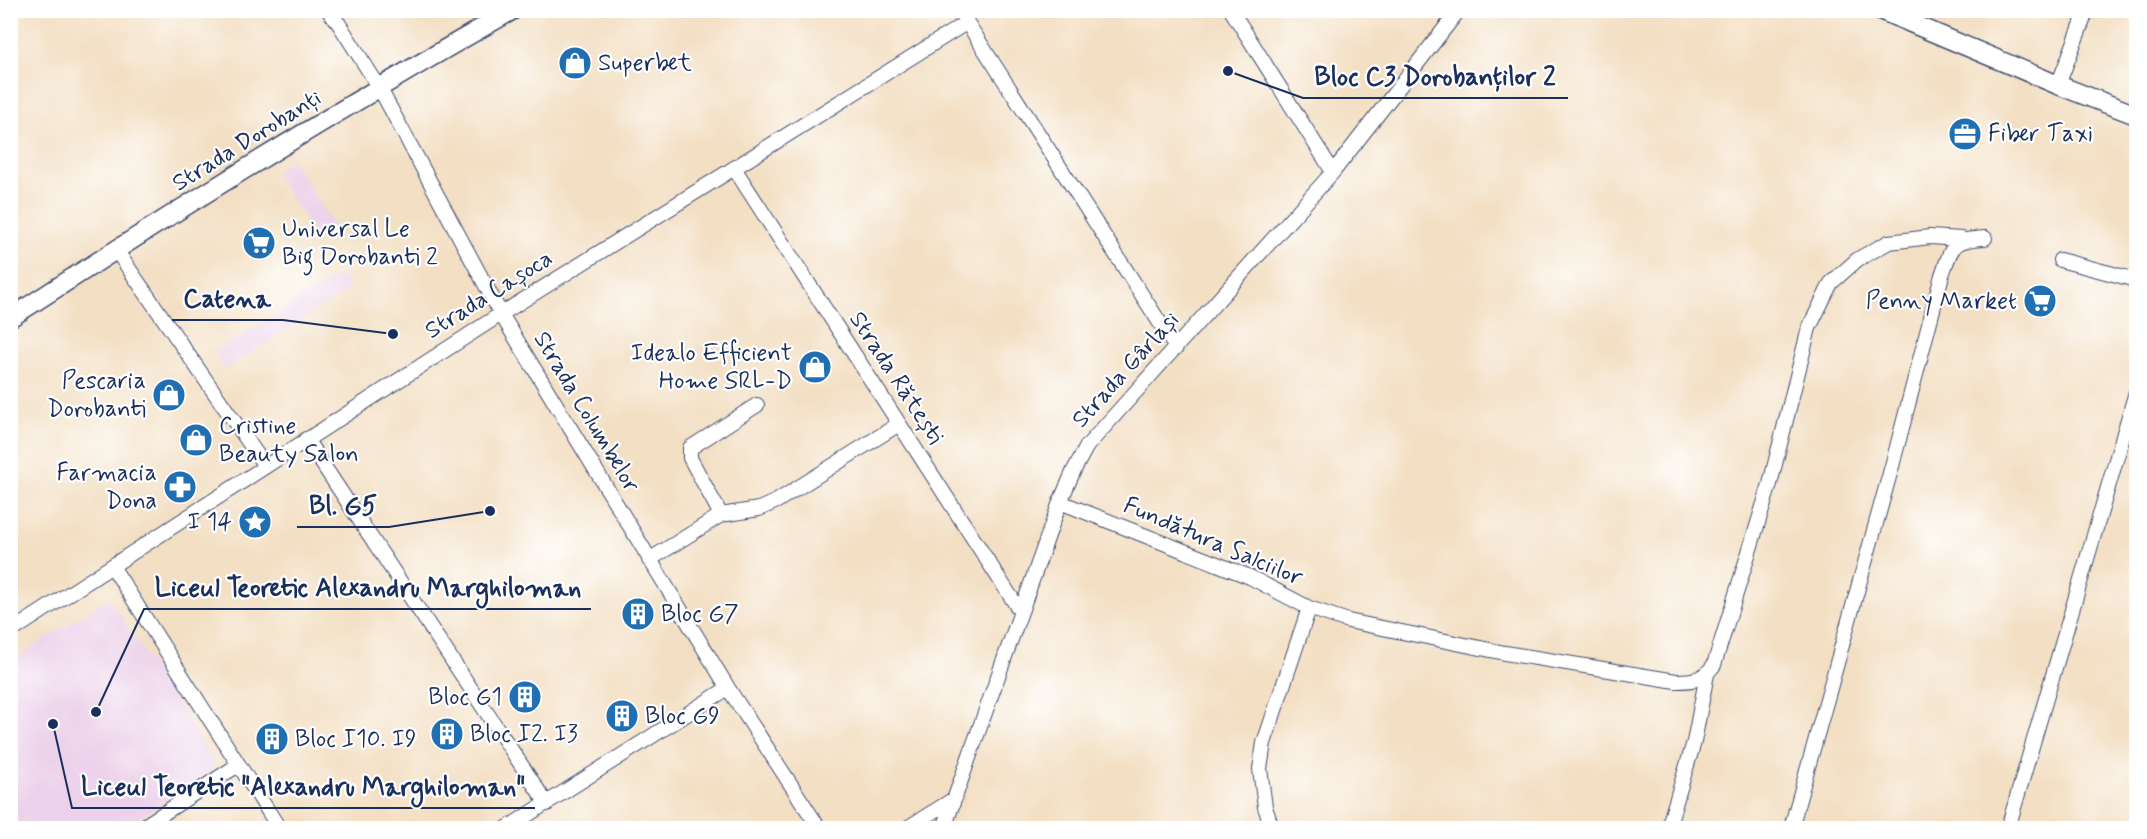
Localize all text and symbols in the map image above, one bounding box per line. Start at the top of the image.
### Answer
shop icon: Superbet [557,45,593,81]
place label: Superbet [598,48,692,79]
callout: Bloc C3 Dorobanților 2 [1303,54,1568,98]
text: Bloc C3 Dorobanților 2 [1314,61,1556,95]
street label: Strada Dorobanți [167,83,327,199]
office icon: Fiber Taxi [1947,116,1983,152]
place label: Fiber Taxi [1988,119,2093,150]
place label: Universal Le Big Dorobanti 2 [282,214,438,276]
supermarket icon: Universal Le Big Dorobanti 2 [241,225,277,261]
street label: Strada Cașoca [419,243,559,347]
callout: Catena [172,276,283,320]
text: Catena [183,283,272,317]
supermarket icon: Penny Market [2022,283,2058,319]
place label: Penny Market [1866,286,2017,317]
street label: Strada Gârlași [1065,305,1187,435]
street label: Strada Rătești [842,306,950,450]
street label: Strada Columbelor [526,326,646,498]
place label: Idealo Efficient Home SRL-D [631,338,792,397]
shop icon: Idealo Efficient Home SRL-D [797,349,833,385]
place label: Pescaria Dorobanti [47,366,146,425]
shop icon: Pescaria Dorobanti [151,377,187,413]
place label: Cristine Beauty Salon [219,411,359,470]
shop icon: Cristine Beauty Salon [178,422,214,458]
place label: Farmacia Dona [57,458,157,517]
pharmacy icon: Farmacia Dona [162,469,198,505]
callout: Bl. G5 [297,483,389,527]
text: Bl. G5 [309,490,377,524]
street label: Fundătura Salciilor [1119,490,1308,594]
place icon: I 14 [237,504,273,540]
place label: I 14 [188,507,232,538]
callout: Liceul Teoretic Alexandru Marghiloman [144,565,591,609]
text: Liceul Teoretic Alexandru Marghiloman [155,572,581,609]
building icon: Bloc G7 [620,596,656,632]
place label: Bloc G7 [661,599,739,630]
building icon: Bloc G1 [507,679,543,715]
place label: Bloc G1 [428,682,502,713]
building icon: Bloc G9 [604,698,640,734]
place label: Bloc G9 [645,701,720,732]
building icon: Bloc I2. I3 [429,716,465,752]
place label: Bloc I2. I3 [470,719,578,750]
building icon: Bloc I10. I9 [254,721,290,757]
place label: Bloc I10. I9 [295,724,416,755]
callout: Liceul Teoretic "Alexandru Marghiloman" [72,764,535,808]
text: Liceul Teoretic "Alexandru Marghiloman" [81,771,525,808]

